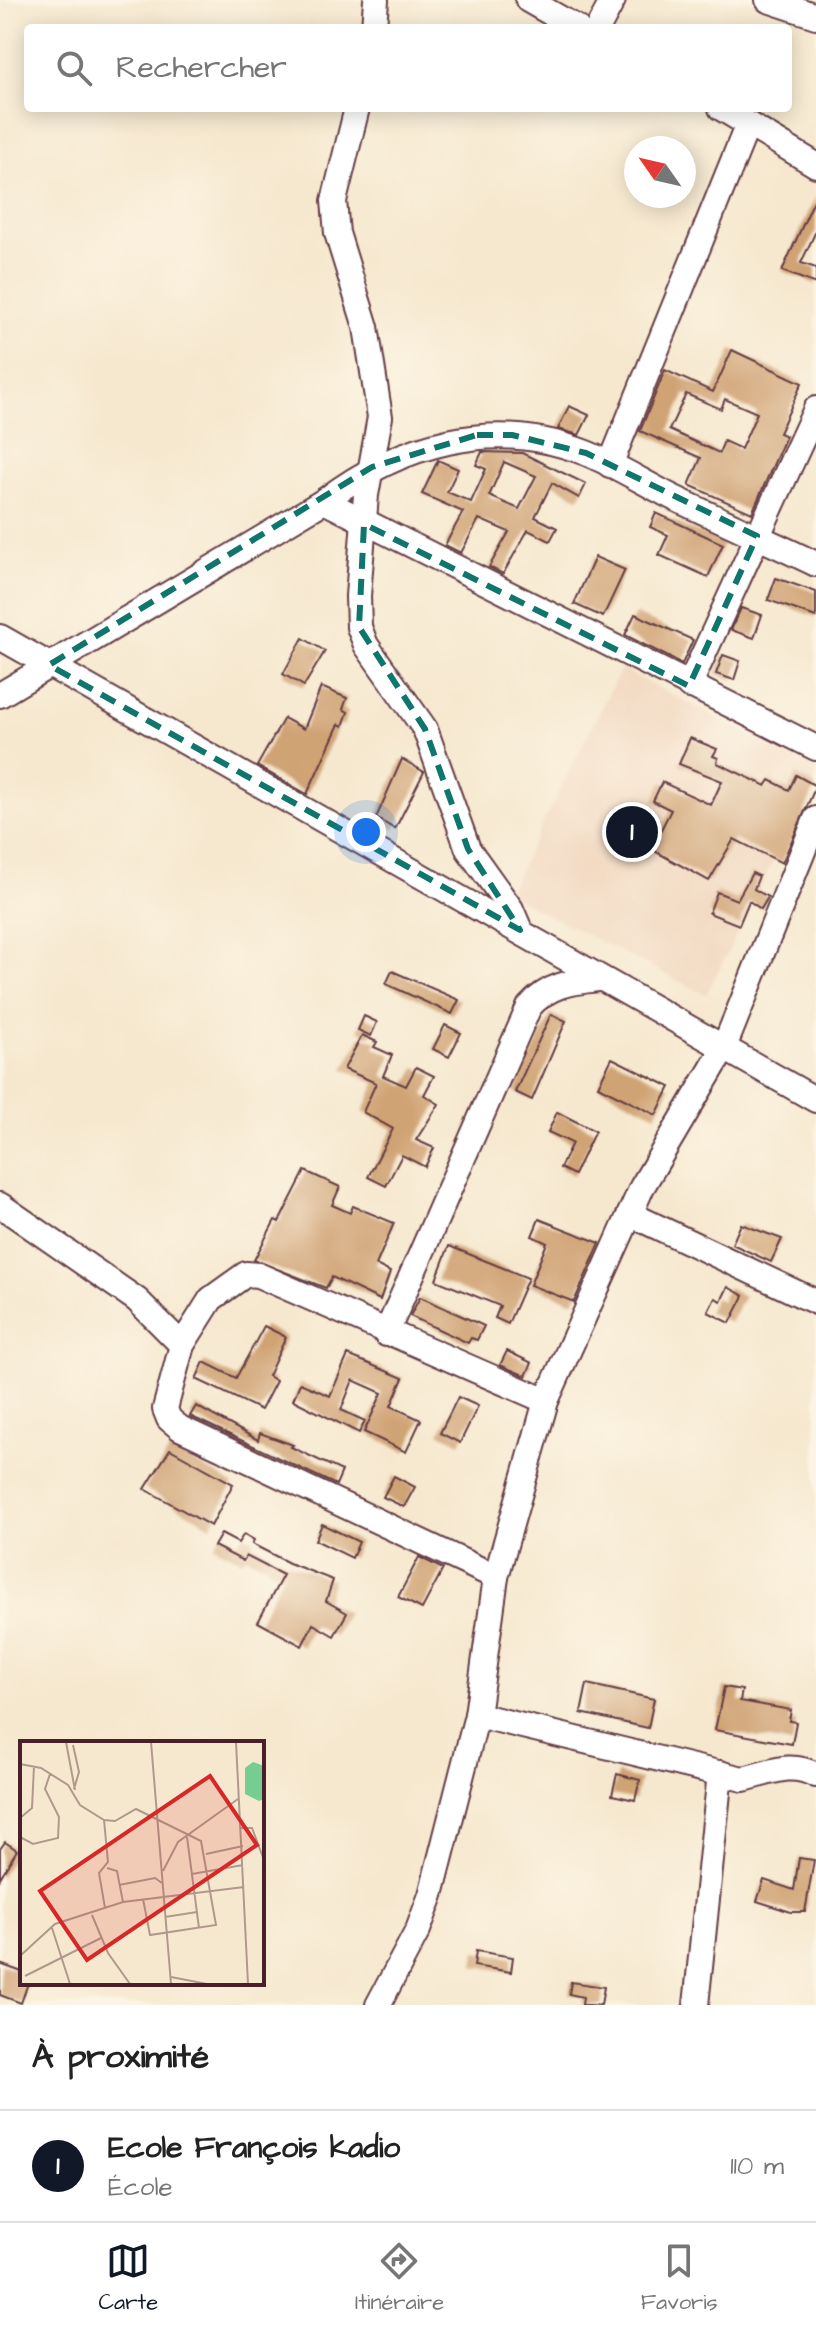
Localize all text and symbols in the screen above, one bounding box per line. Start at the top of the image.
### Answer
search box [24,24,792,112]
icon: search [52,46,96,90]
text: Rechercher [116,47,287,89]
north arrow [624,136,696,208]
pin: 1 [606,802,658,862]
your location [346,812,386,852]
inset map [20,1741,264,1985]
text: À proximité [32,2033,209,2081]
text: Ecole François kadio [108,2127,400,2169]
text: 1 [56,2148,60,2184]
text: 110 m [730,2148,784,2184]
text: École [108,2169,173,2205]
tab: Carte [98,2239,158,2318]
tab: Itinéraire [355,2239,444,2318]
tab: Favoris [641,2239,718,2318]

